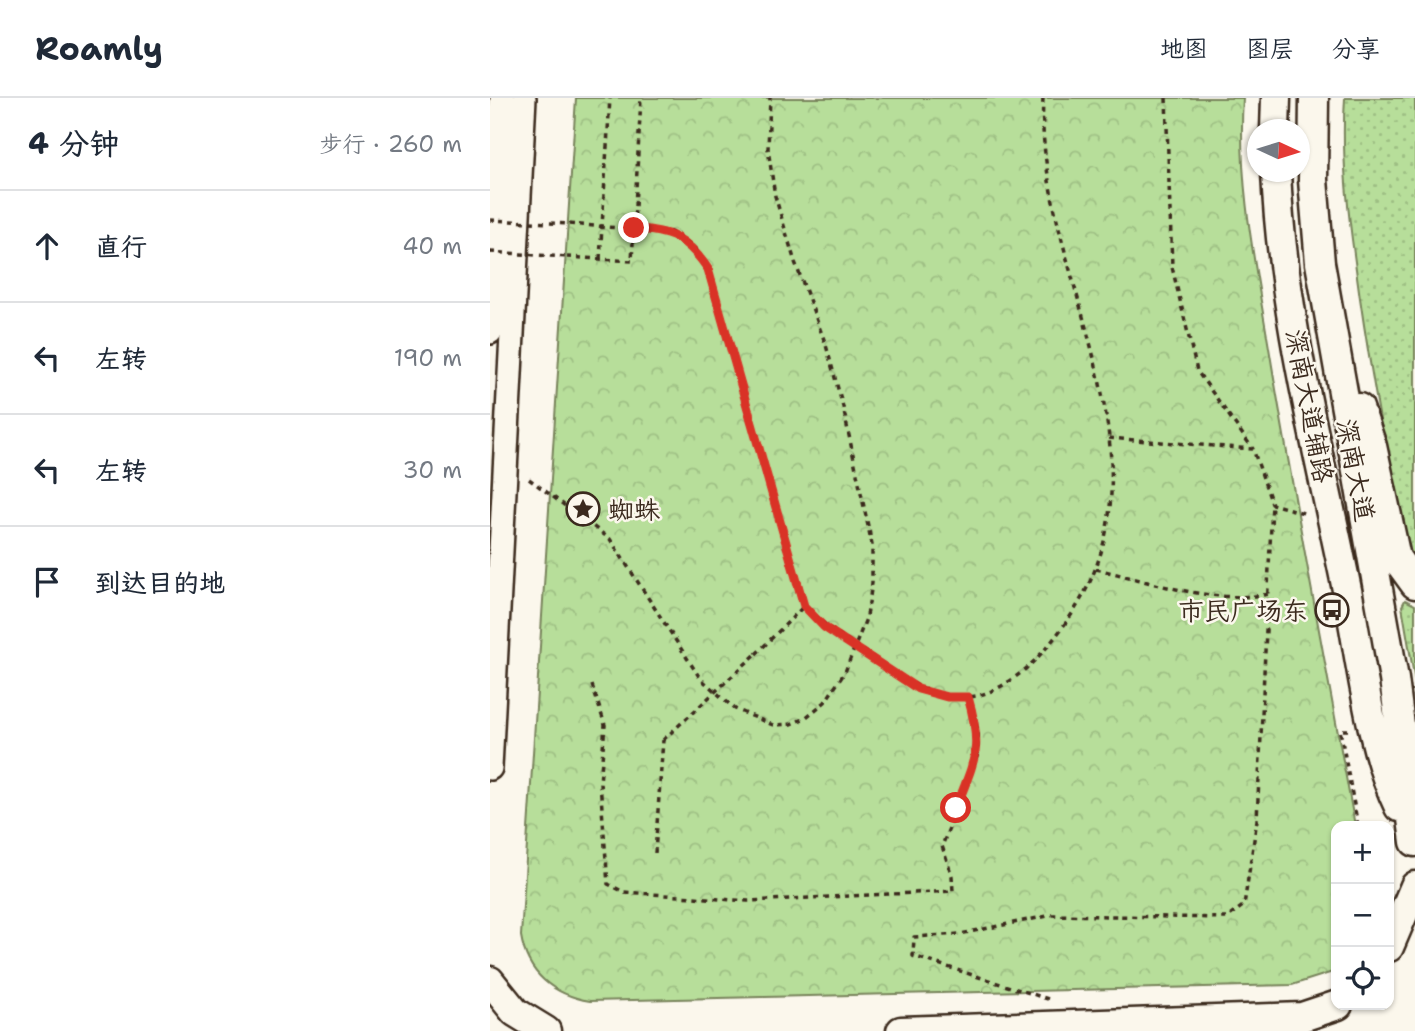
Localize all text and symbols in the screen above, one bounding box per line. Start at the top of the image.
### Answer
text: Roamly [35,26,163,71]
text: 地图 [1160,33,1208,65]
text: 图层 [1246,33,1294,65]
text: 分享 [1332,33,1380,65]
north arrow [1247,119,1310,182]
text: 4 分钟 [28,123,119,164]
text: 步行 · 260 m [319,129,462,159]
route end [618,212,649,243]
icon: ahead [28,227,66,265]
text: 直行 [95,229,147,264]
text: 40 m [402,231,462,261]
street label: 深南大道辅路 [1278,326,1342,486]
icon: left [28,339,66,377]
text: 左转 [95,341,147,376]
text: 190 m [394,343,462,373]
street label: 深南大道 [1329,416,1383,524]
icon: left [28,451,66,489]
text: 左转 [95,453,147,488]
text: 30 m [403,455,462,485]
place icon: 蜘蛛 [564,490,602,528]
place label: 蜘蛛 [608,492,660,527]
icon: arrive [28,563,66,601]
text: 到达目的地 [95,565,225,600]
bus stop icon: 市民广场东 [1313,591,1351,629]
place label: 市民广场东 [1178,593,1308,628]
route start [940,792,971,823]
map controls [1331,821,1394,1010]
button: + [1331,821,1394,884]
button: − [1331,884,1394,947]
button: locate [1331,947,1394,1010]

